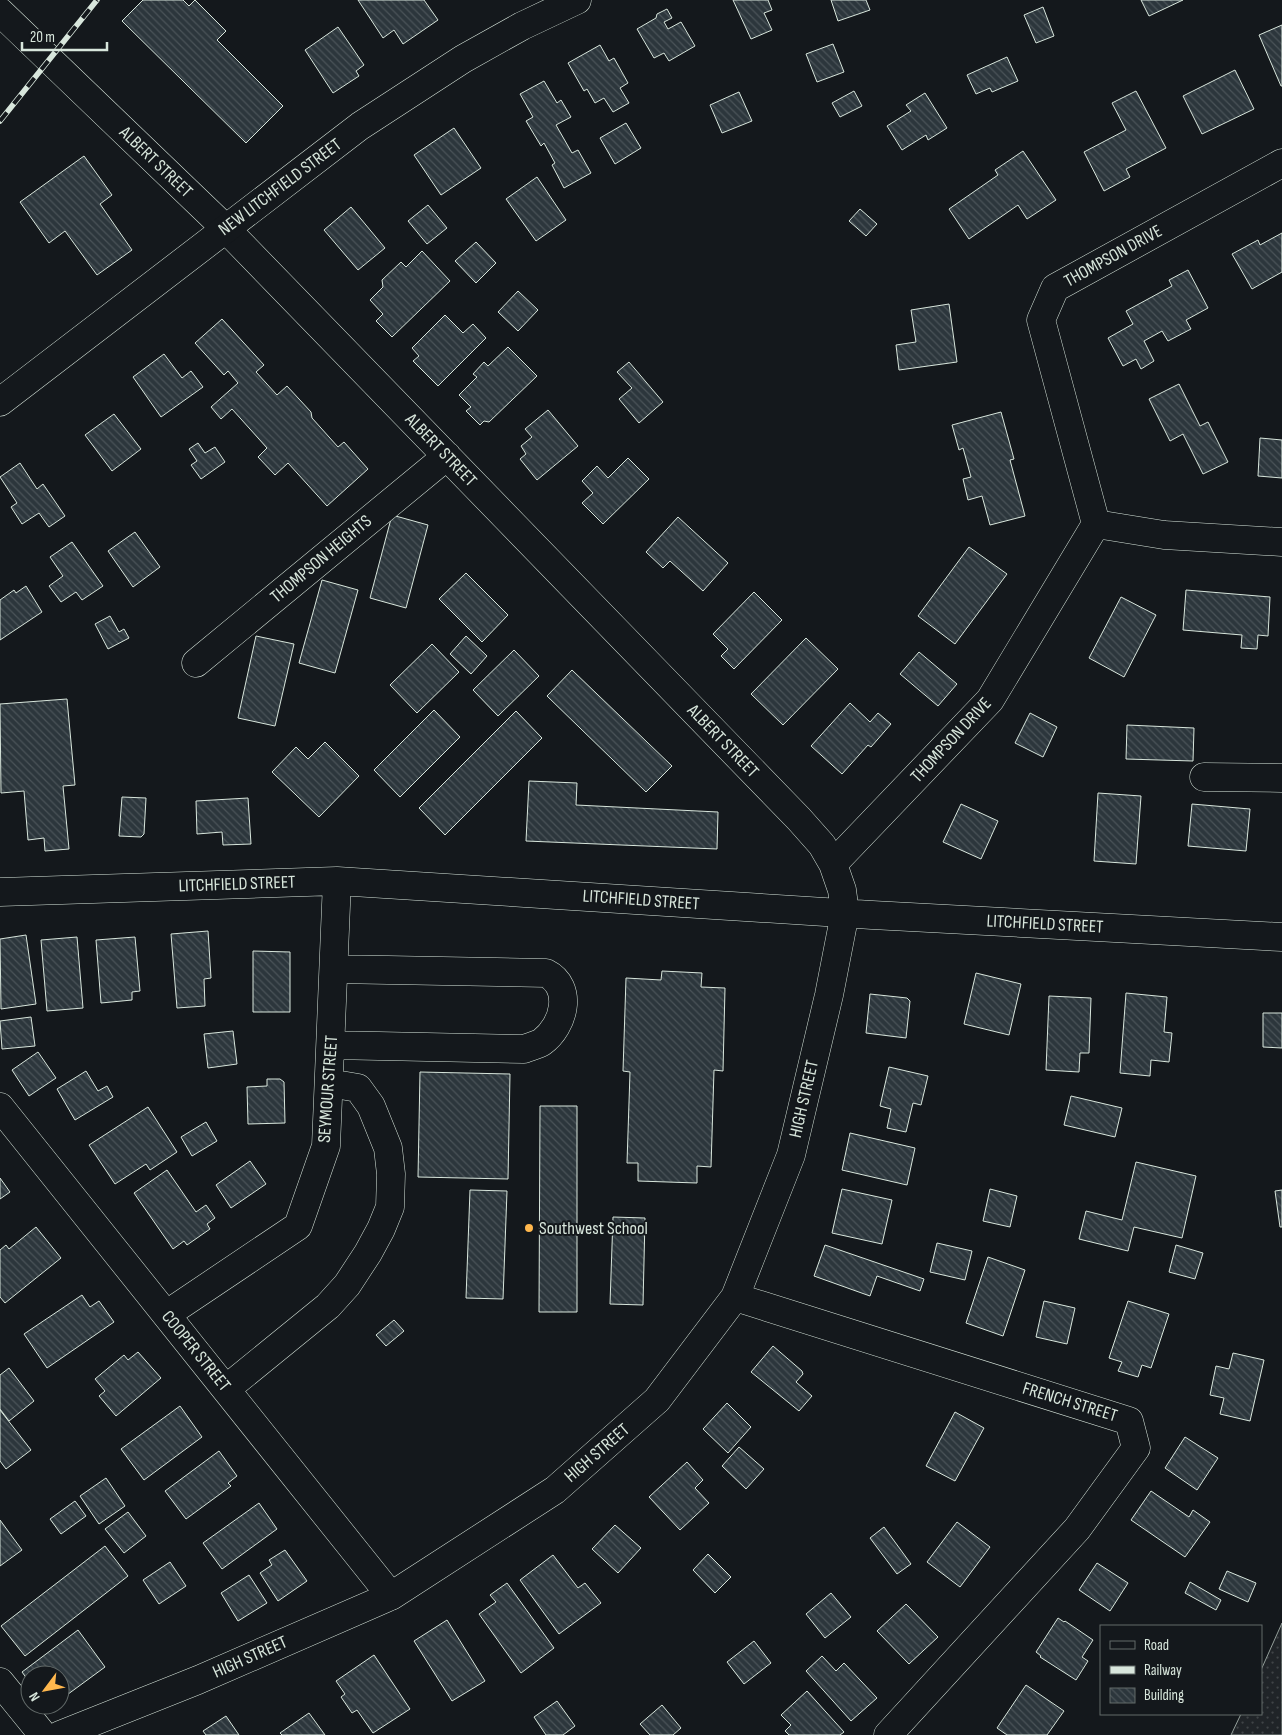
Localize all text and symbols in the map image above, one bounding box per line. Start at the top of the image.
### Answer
scale bar [22,20,108,52]
text: 20 m [30,28,55,47]
street label: ALBERT STREET [114,121,197,202]
street label: NEW LITCHFIELD STREET [214,134,346,240]
street label: THOMPSON DRIVE [1060,221,1166,291]
street label: ALBERT STREET [400,408,481,491]
street label: THOMPSON HEIGHTS [266,510,376,607]
street label: THOMPSON DRIVE [906,693,996,787]
street label: ALBERT STREET [682,699,763,782]
street label: LITCHFIELD STREET [178,871,296,897]
street label: LITCHFIELD STREET [582,885,700,915]
street label: LITCHFIELD STREET [986,910,1104,938]
street label: SEYMOUR STREET [314,1035,342,1143]
street label: HIGH STREET [785,1058,823,1140]
place label: Southwest School [539,1218,648,1239]
marker: Southwest School [523,1222,535,1234]
street label: COOPER STREET [157,1306,235,1396]
street label: FRENCH STREET [1020,1378,1120,1426]
street label: HIGH STREET [560,1419,634,1487]
legend [1100,1625,1262,1715]
street label: HIGH STREET [210,1631,290,1683]
text: Road [1144,1636,1169,1655]
text: Railway [1144,1661,1182,1680]
north arrow [20,1665,70,1715]
text: Building [1144,1686,1184,1705]
text: N [25,1689,44,1704]

